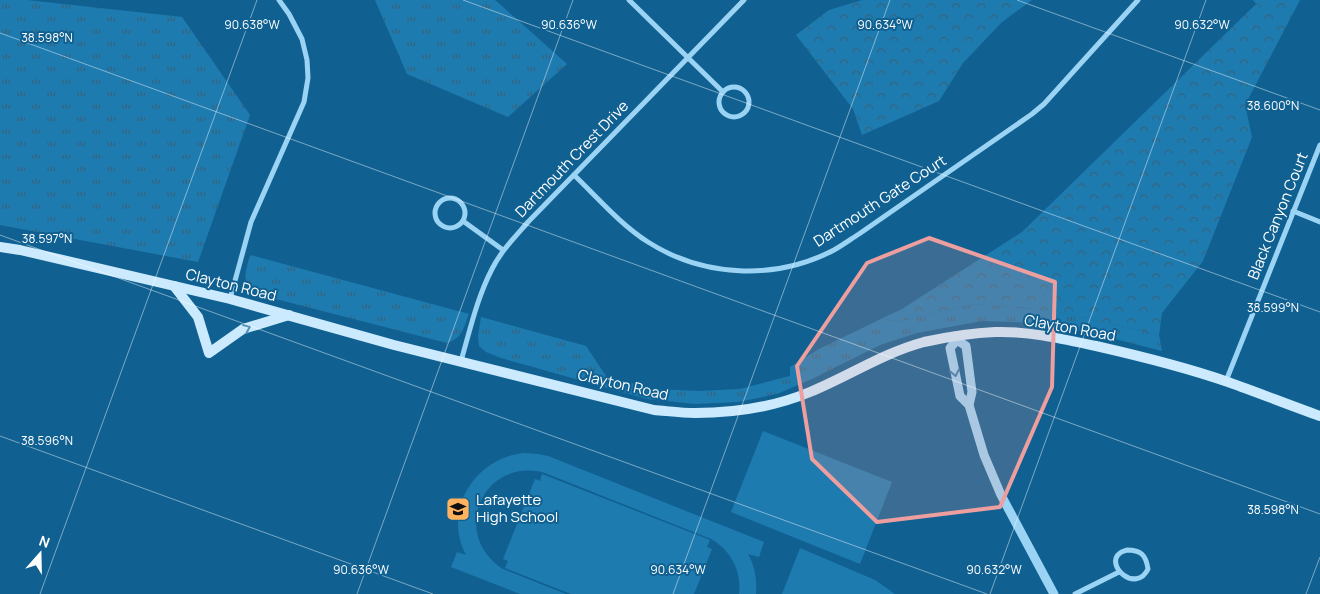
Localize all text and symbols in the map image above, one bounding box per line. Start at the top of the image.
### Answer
text: 90.638°W [224,16,281,33]
text: 90.636°W [541,16,598,33]
text: 90.634°W [857,16,914,33]
text: 90.632°W [1174,16,1230,33]
text: 38.598°N [21,29,73,46]
street label: Dartmouth Crest Drive [510,95,633,222]
text: 38.600°N [1247,97,1299,114]
street label: Black Canyon Court [1242,149,1313,283]
street label: Dartmouth Gate Court [809,150,950,251]
text: 38.597°N [22,230,72,247]
street label: Clayton Road [184,263,279,306]
text: 38.599°N [1247,299,1299,316]
street label: Clayton Road [1023,309,1118,346]
one-way arrow [242,324,251,335]
street label: Clayton Road [576,364,671,405]
one-way arrow [950,369,960,377]
text: 38.596°N [21,432,73,449]
place label: Lafayette High School [476,489,558,527]
school or university icon: Lafayette High School [445,496,471,522]
text: 38.598°N [1247,501,1299,518]
north arrow [15,529,65,579]
text: N [37,531,53,552]
text: 90.636°W [333,561,390,578]
text: 90.634°W [650,561,707,578]
text: 90.632°W [966,561,1022,578]

